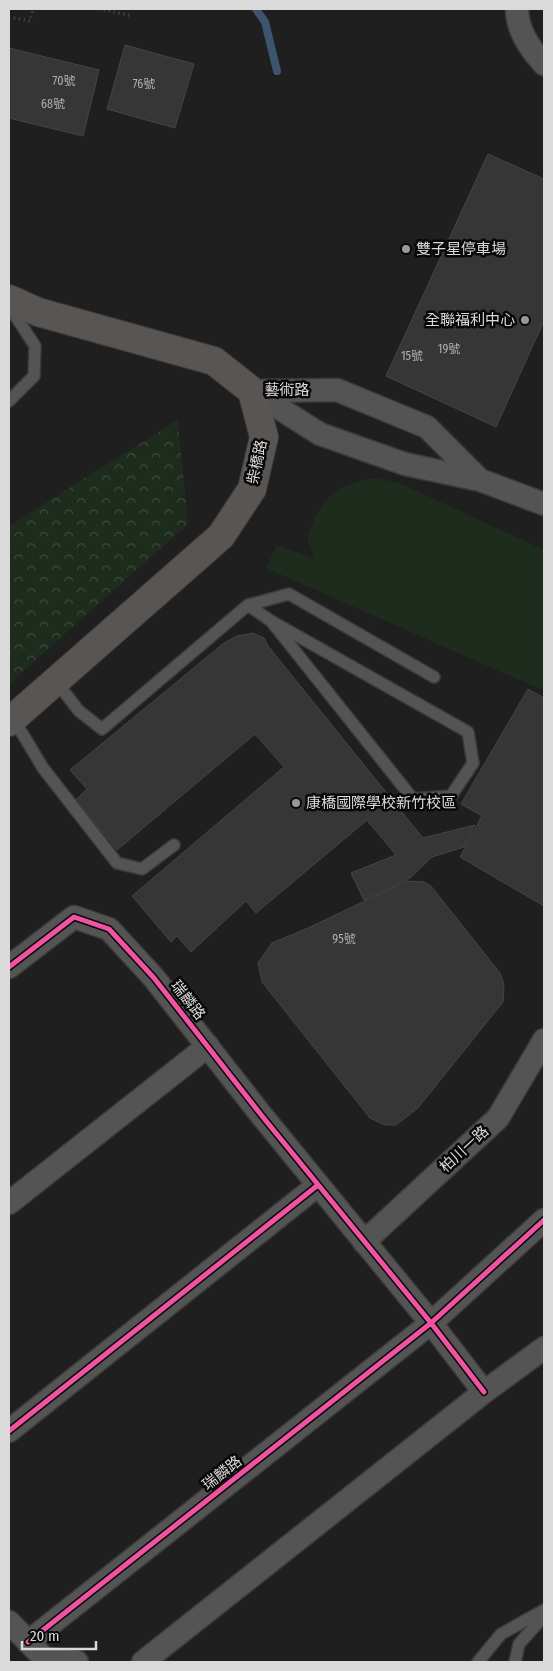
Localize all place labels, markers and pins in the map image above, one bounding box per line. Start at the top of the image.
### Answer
place label: 雙子星停車場 [416,240,506,258]
marker: 雙子星停車場 [400,243,412,255]
place label: 全聯福利中心 [425,311,515,329]
marker: 全聯福利中心 [519,314,531,326]
place label: 康橋國際學校新竹校區 [306,794,456,812]
marker: 康橋國際學校新竹校區 [290,797,302,809]

